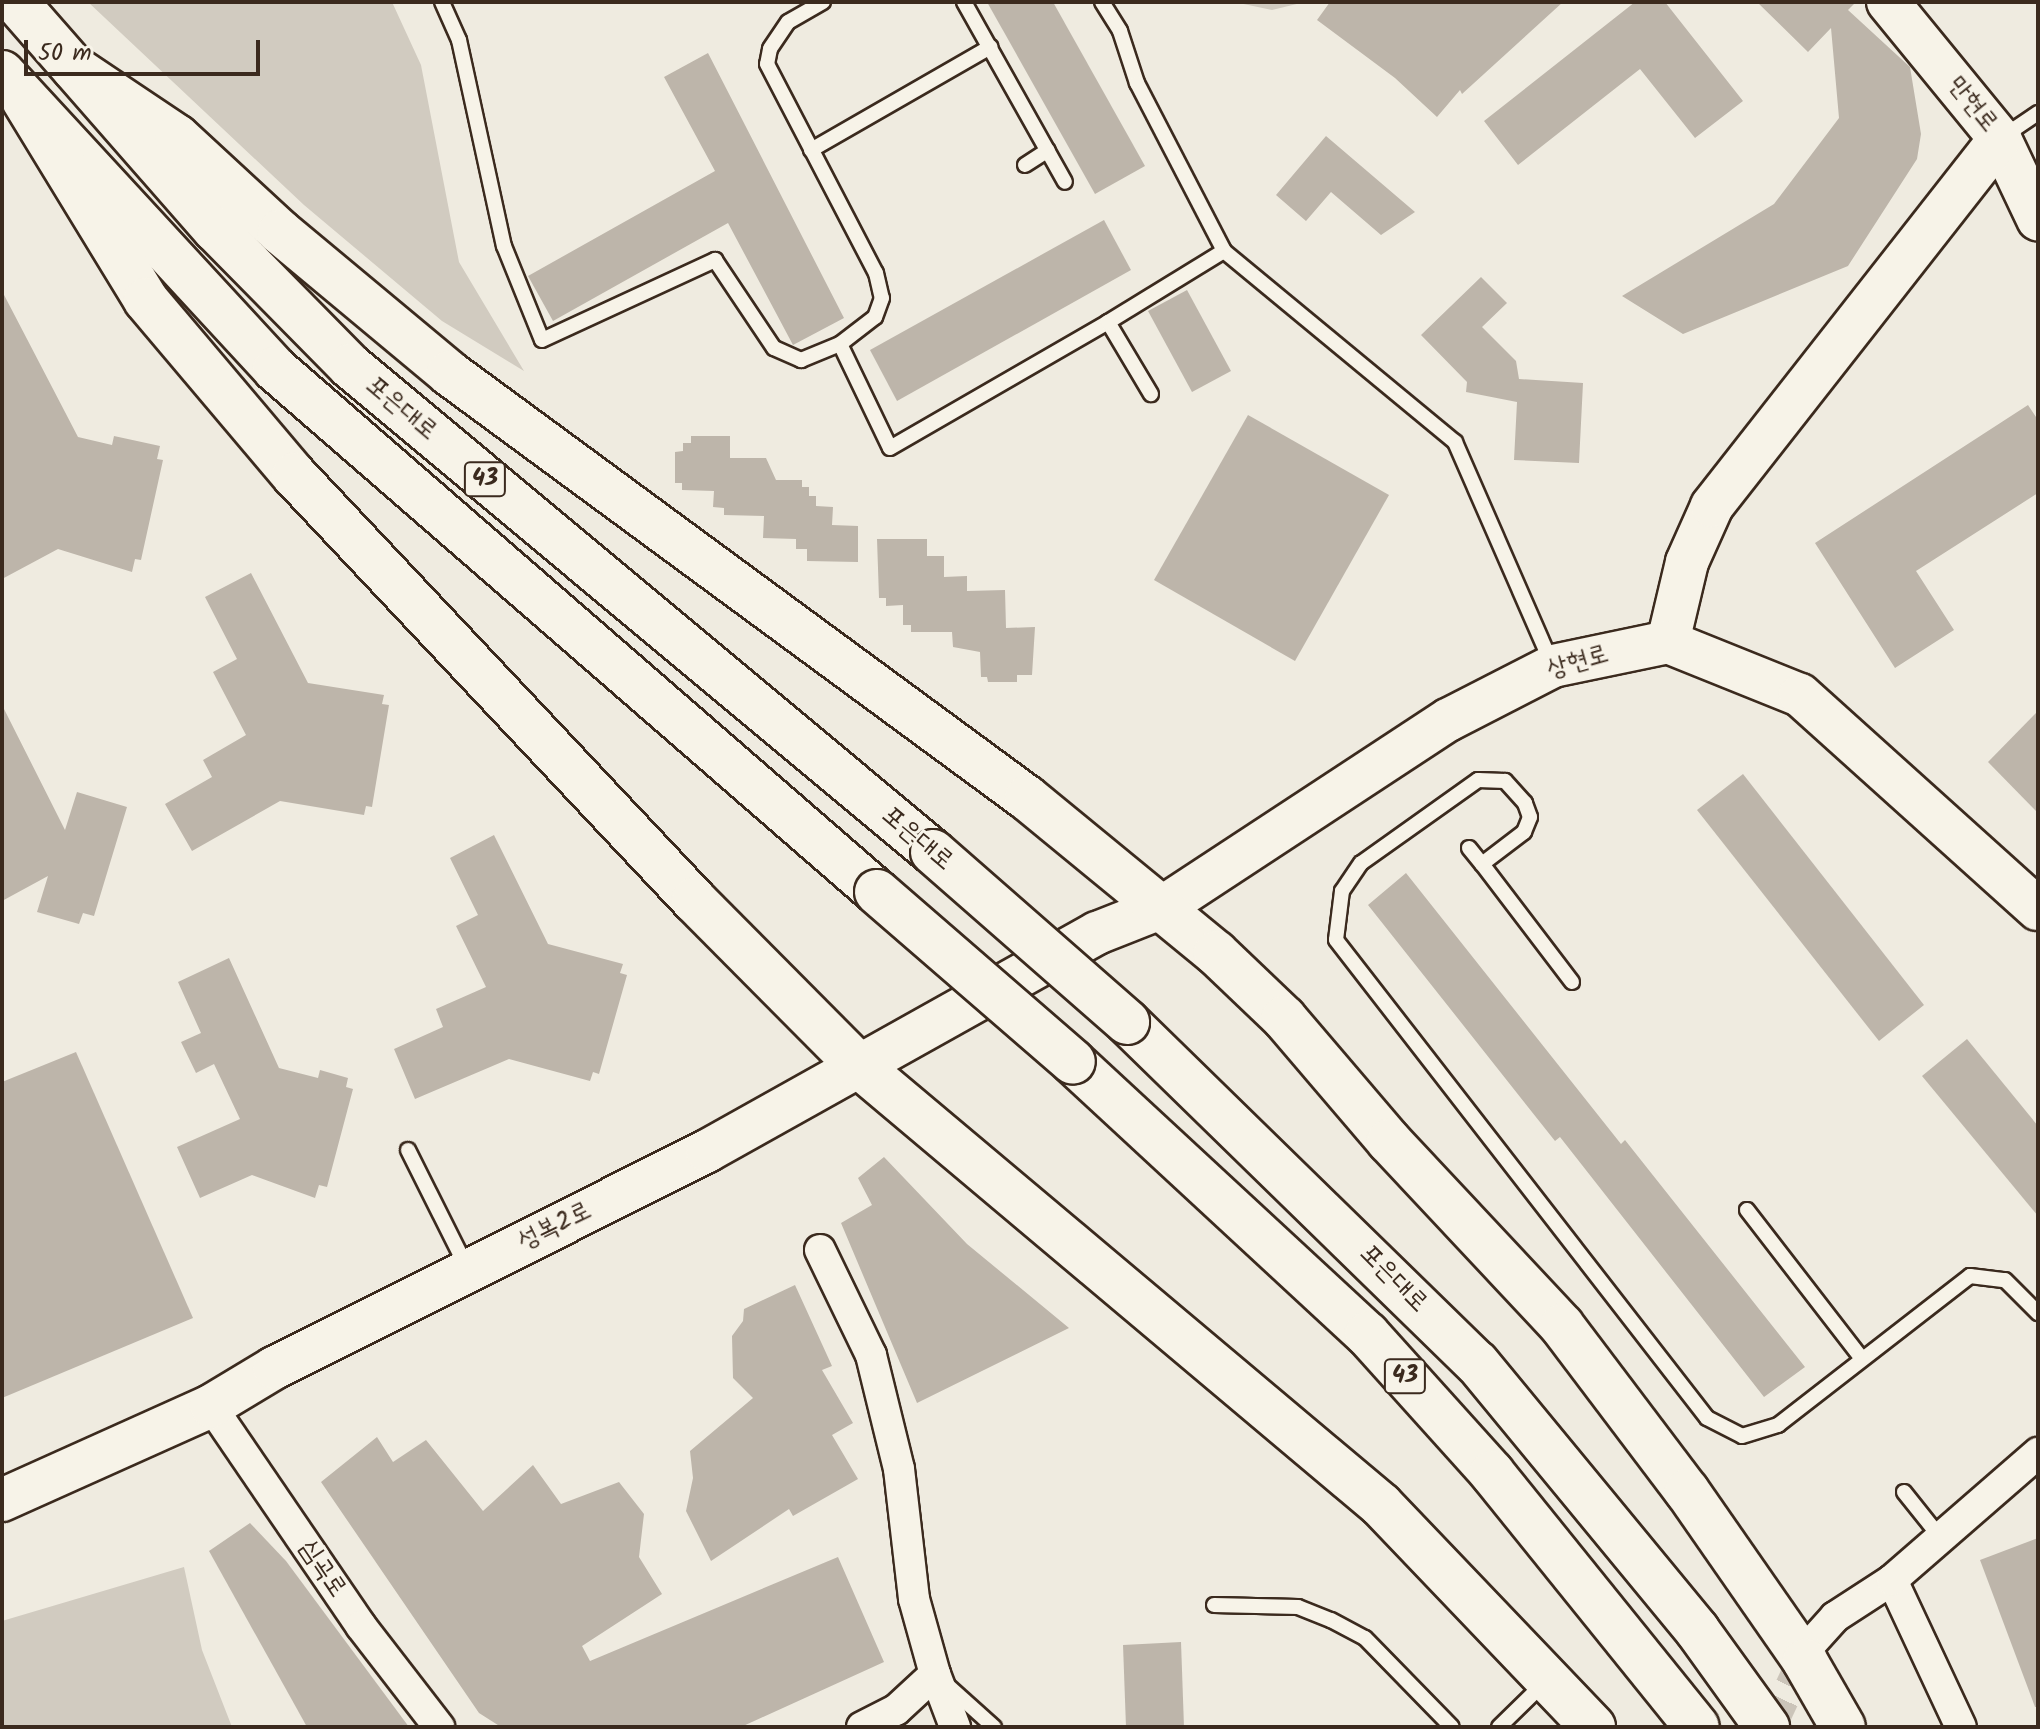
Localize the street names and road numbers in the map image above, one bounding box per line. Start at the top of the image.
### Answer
street label: 만현로 [1940,71,2004,139]
street label: 포은대로 [359,370,443,448]
road number: 43 [463,459,507,499]
street label: 상현로 [1544,639,1612,687]
street label: 포은대로 [875,800,959,878]
street label: 성복2로 [513,1196,597,1258]
street label: 포은대로 [1352,1238,1434,1320]
road number: 43 [1383,1356,1427,1396]
street label: 심곡로 [292,1534,352,1604]

